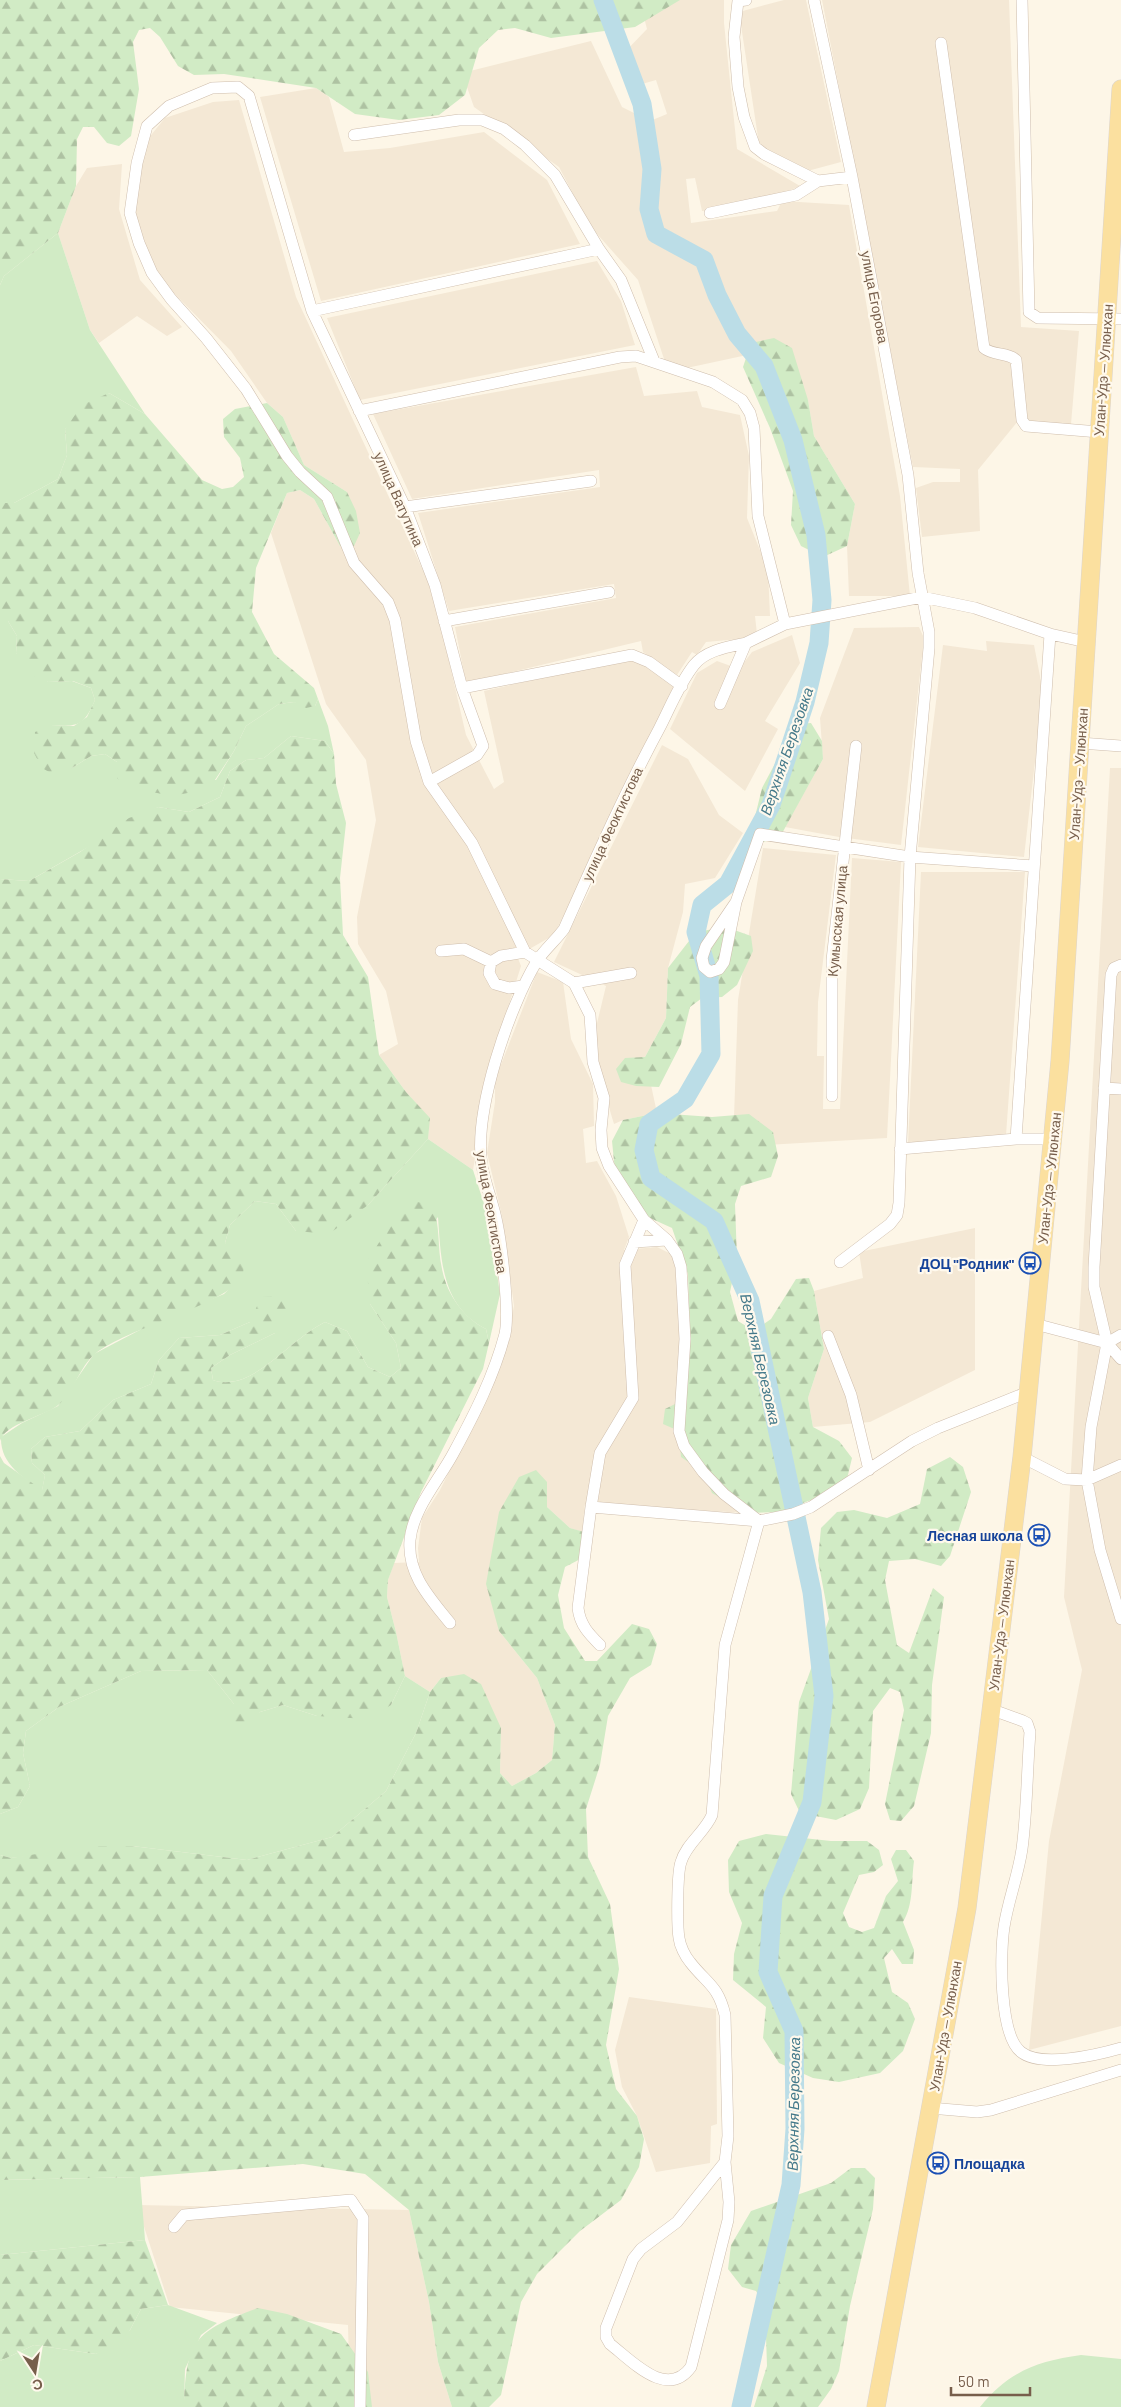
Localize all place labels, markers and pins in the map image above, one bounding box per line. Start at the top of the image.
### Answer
bus stop icon: ДОЦ "Родник" [1018,1251,1042,1275]
place label: ДОЦ "Родник" [920,1255,1014,1272]
bus stop icon: Лесная школа [1027,1523,1051,1547]
place label: Лесная школа [927,1527,1023,1544]
bus stop icon: Площадка [926,2151,950,2175]
place label: Площадка [954,2155,1025,2172]

